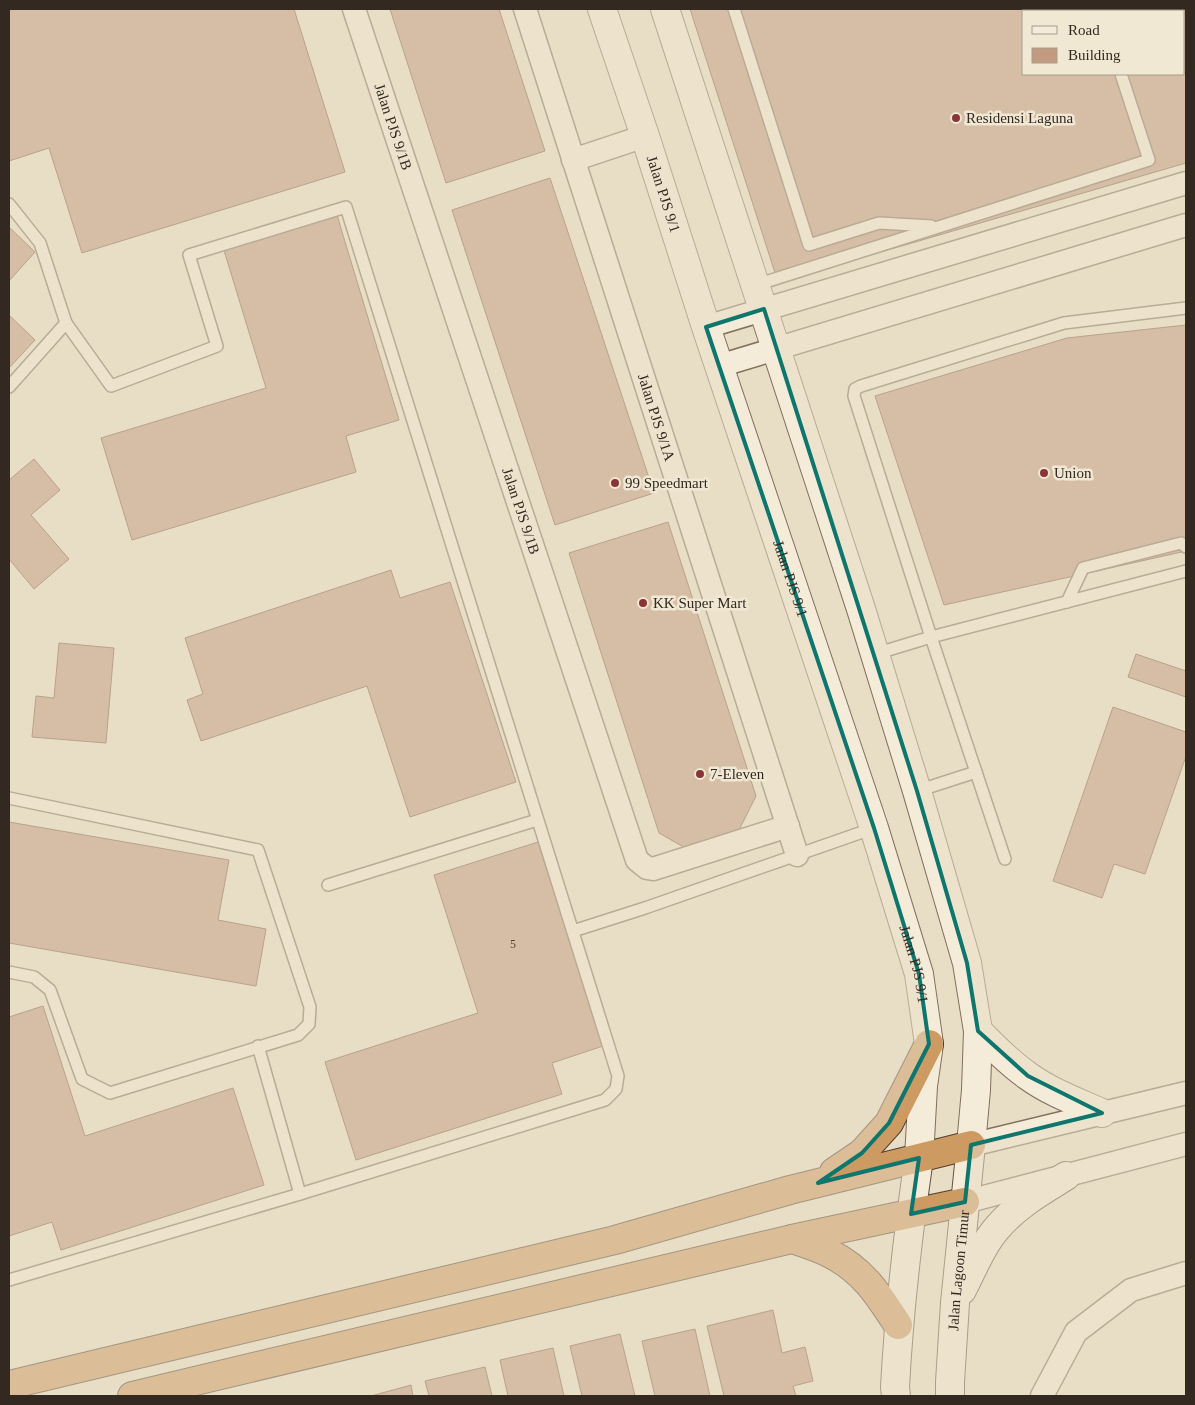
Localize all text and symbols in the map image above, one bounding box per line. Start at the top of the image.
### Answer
legend [1022,10,1185,75]
text: Road [1068,22,1100,38]
text: Building [1068,47,1121,63]
street label: Jalan PJS 9/1B [371,81,415,172]
place label: Residensi Laguna [966,110,1073,126]
marker: Residensi Laguna [950,112,962,124]
street label: Jalan PJS 9/1 [644,153,683,235]
street label: Jalan PJS 9/1A [635,372,678,463]
place label: Union [1054,465,1092,481]
street label: Jalan PJS 9/1B [499,466,543,556]
marker: Union [1038,467,1050,479]
place label: 99 Speedmart [625,475,709,491]
marker: 99 Speedmart [609,477,621,489]
street label: Jalan PJS 9/1 [770,538,811,619]
place label: KK Super Mart [653,595,747,611]
marker: KK Super Mart [637,597,649,609]
place label: 7-Eleven [710,766,765,782]
marker: 7-Eleven [694,768,706,780]
street label: Jalan PJS 9/1 [896,923,931,1004]
house number: 5 [510,937,516,951]
street label: Jalan Lagoon Timur [945,1209,972,1331]

